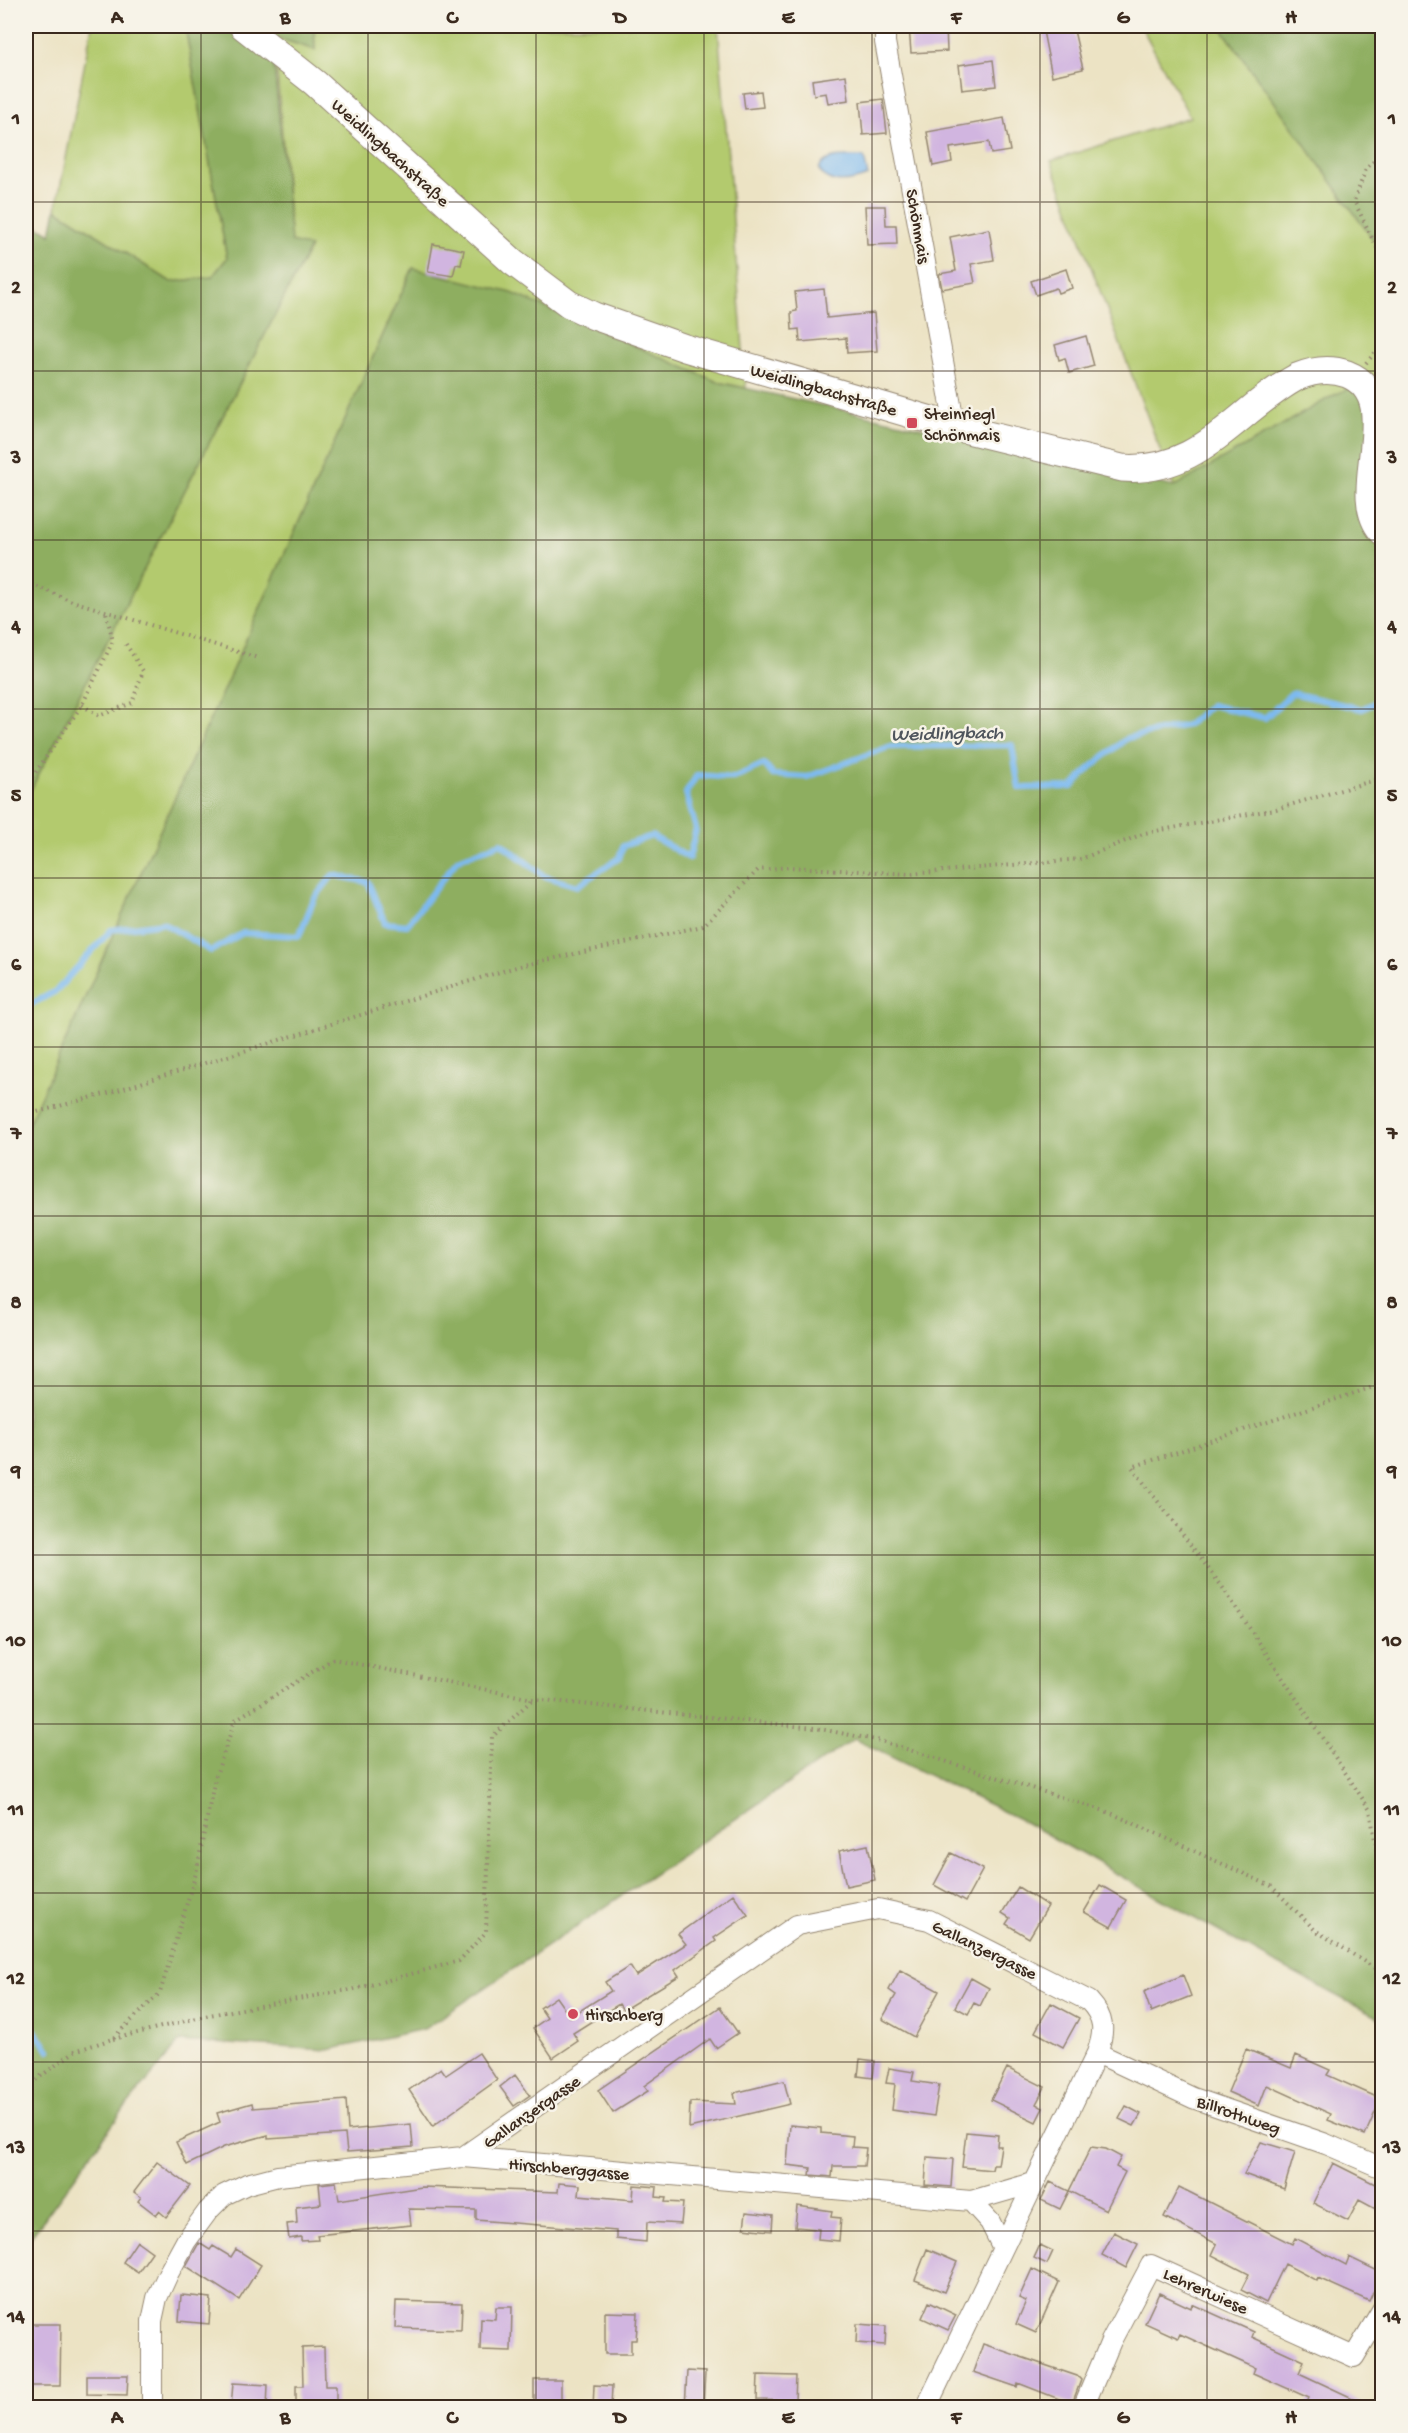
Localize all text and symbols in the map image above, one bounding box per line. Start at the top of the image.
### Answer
text: A [110,8,125,31]
text: B [279,8,291,31]
text: C [446,8,460,31]
text: D [611,8,627,31]
text: E [782,8,796,31]
text: F [950,8,963,31]
text: G [1117,8,1131,31]
text: H [1285,8,1297,31]
street label: Weidlingbachstraße [326,95,453,213]
text: 1 [11,109,20,132]
text: 1 [1387,109,1396,132]
street label: Schönmais [900,188,934,267]
text: 2 [11,278,21,301]
text: 2 [1387,278,1397,301]
street label: Weidlingbachstraße [748,360,900,423]
place label: Steinriegl Schönmais [924,405,1001,447]
marker: Steinriegl Schönmais [905,416,919,430]
text: 3 [10,448,21,471]
text: 3 [1386,448,1397,471]
text: 4 [10,617,21,640]
text: 4 [1386,617,1397,640]
water label: Weidlingbach [891,723,1004,748]
text: 5 [11,786,22,809]
text: 5 [1387,786,1398,809]
text: 6 [11,955,22,978]
text: 6 [1387,955,1398,978]
text: 7 [10,1124,23,1147]
text: 7 [1386,1124,1399,1147]
text: 8 [11,1293,22,1316]
text: 8 [1387,1293,1398,1316]
text: 9 [10,1462,21,1485]
text: 9 [1386,1462,1397,1485]
text: 10 [5,1631,26,1654]
text: 10 [1381,1631,1402,1654]
text: 11 [7,1800,24,1823]
text: 11 [1383,1800,1400,1823]
street label: Gallanzergasse [928,1917,1040,1986]
text: 12 [6,1969,25,1992]
text: 12 [1382,1969,1401,1992]
place label: Hirschberg [585,2006,663,2027]
marker: Hirschberg [566,2007,580,2021]
street label: Gallanzergasse [480,2071,586,2154]
street label: Billrothweg [1193,2092,1283,2140]
text: 13 [6,2138,25,2161]
text: 13 [1382,2138,1401,2161]
street label: Hirschberggasse [508,2155,631,2186]
street label: Lehrerwiese [1159,2264,1251,2321]
text: 14 [6,2307,25,2330]
text: 14 [1382,2307,1401,2330]
text: A [110,2408,125,2431]
text: B [279,2408,291,2431]
text: C [446,2408,460,2431]
text: D [611,2408,627,2431]
text: E [782,2408,796,2431]
text: F [950,2408,963,2431]
text: G [1117,2408,1131,2431]
text: H [1285,2408,1297,2431]

